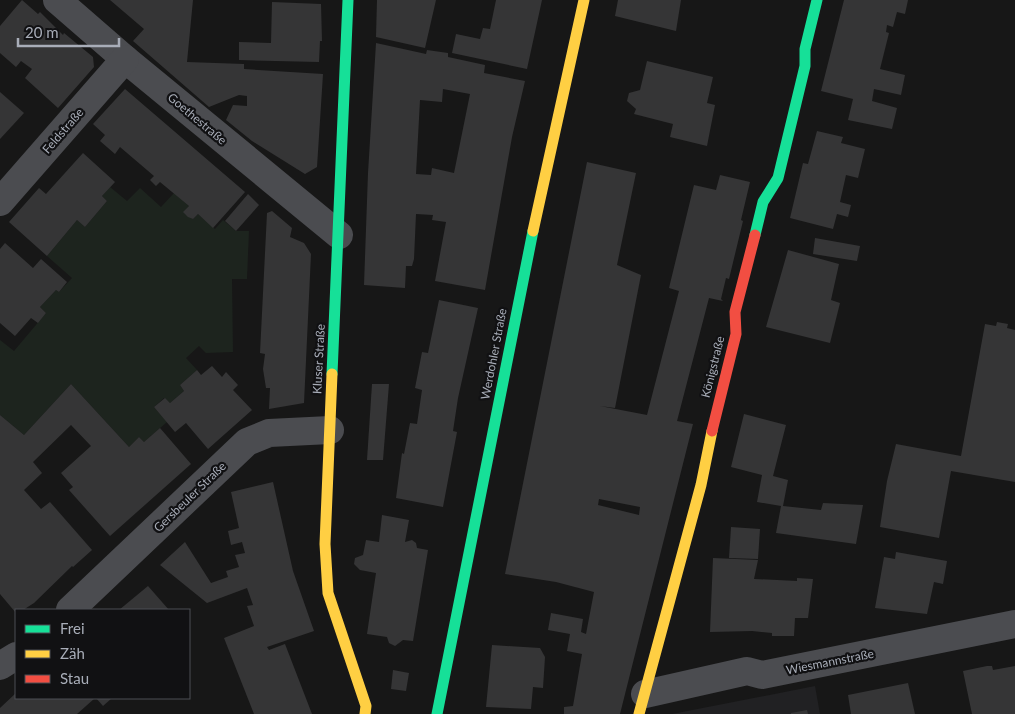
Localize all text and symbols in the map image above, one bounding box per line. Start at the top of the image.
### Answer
scale bar [18,15,119,47]
text: 20 m [25,23,59,41]
street label: Goethestraße [165,90,230,148]
street label: Feldstraße [39,105,86,156]
street label: Werdohler Straße [477,307,510,401]
street label: Kluser Straße [309,323,328,394]
street label: Königstraße [698,334,727,399]
street label: Gersbeuler Straße [150,458,229,535]
legend [15,609,190,699]
text: Frei [60,619,85,637]
text: Zäh [60,644,85,662]
street label: Wiesmannstraße [785,646,875,677]
text: Stau [60,669,89,687]

